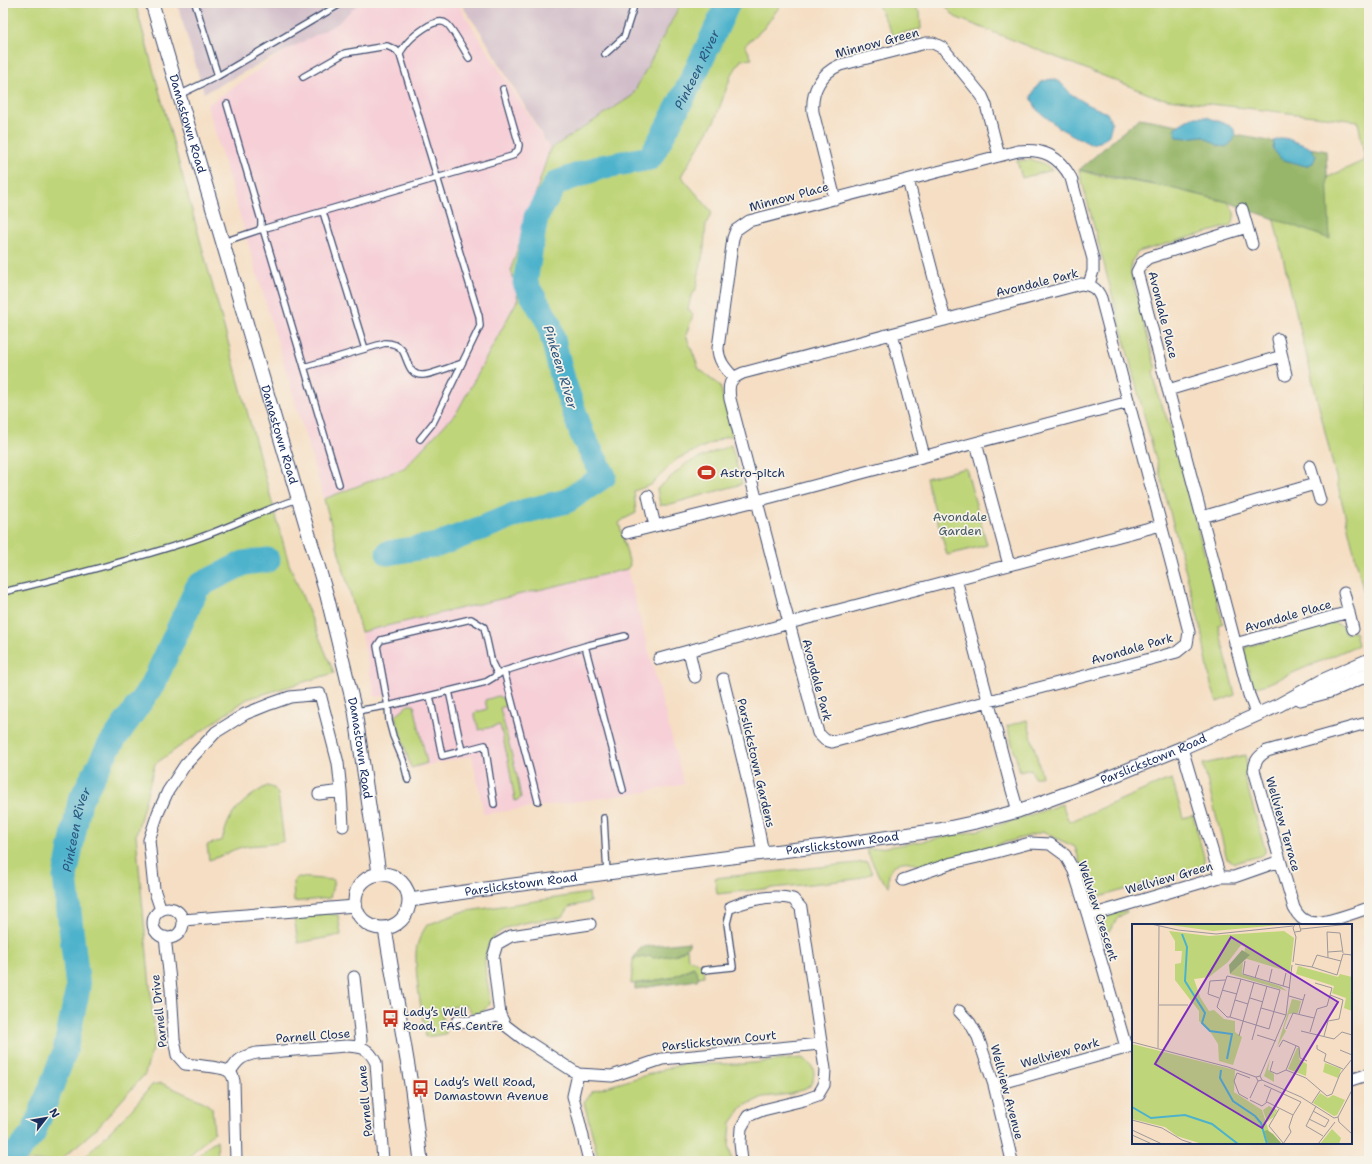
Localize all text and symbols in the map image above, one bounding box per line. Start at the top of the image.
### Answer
street label: Minnow Green [833,24,921,62]
water label: Pinkeen River [670,26,724,112]
street label: Damastown Road [165,72,210,176]
street label: Minnow Place [748,179,831,215]
street label: Avondale Park [994,265,1080,301]
street label: Avondale Place [1144,270,1182,361]
water label: Pinkeen River [540,323,582,412]
street label: Damastown Road [257,383,302,486]
sports icon: Astro-pitch [697,463,717,483]
place label: Astro-pitch [720,465,785,481]
park label: Avondale Garden [933,509,988,539]
street label: Avondale Place [1243,596,1333,636]
street label: Avondale Park [1089,630,1175,668]
street label: Avondale Park [798,637,836,723]
street label: Damastown Road [344,696,376,800]
street label: Parslickstown Gardens [733,697,779,829]
street label: Parslickstown Road [1098,730,1210,788]
street label: Wellview Terrace [1262,775,1304,874]
water label: Pinkeen River [58,784,95,873]
street label: Parslickstown Road [785,828,900,858]
street label: Wellview Green [1123,858,1215,898]
street label: Wellview Crescent [1074,859,1122,963]
street label: Parslickstown Road [463,869,579,900]
inset map [1132,924,1352,1144]
street label: Parnell Drive [147,973,171,1048]
place label: Lady’s Well Road, FAS Centre [403,1004,504,1034]
bus stop icon: Lady’s Well Road, FAS Centre [380,1009,400,1029]
street label: Parnell Close [275,1025,351,1047]
street label: Parslickstown Court [661,1027,777,1055]
street label: Wellview Park [1019,1034,1101,1072]
street label: Wellview Avenue [987,1043,1027,1141]
street label: Parnell Lane [354,1064,376,1138]
place label: Lady’s Well Road, Damastown Avenue [434,1074,549,1104]
bus stop icon: Lady’s Well Road, Damastown Avenue [411,1079,431,1099]
north arrow [26,1098,66,1138]
text: N [45,1106,63,1121]

